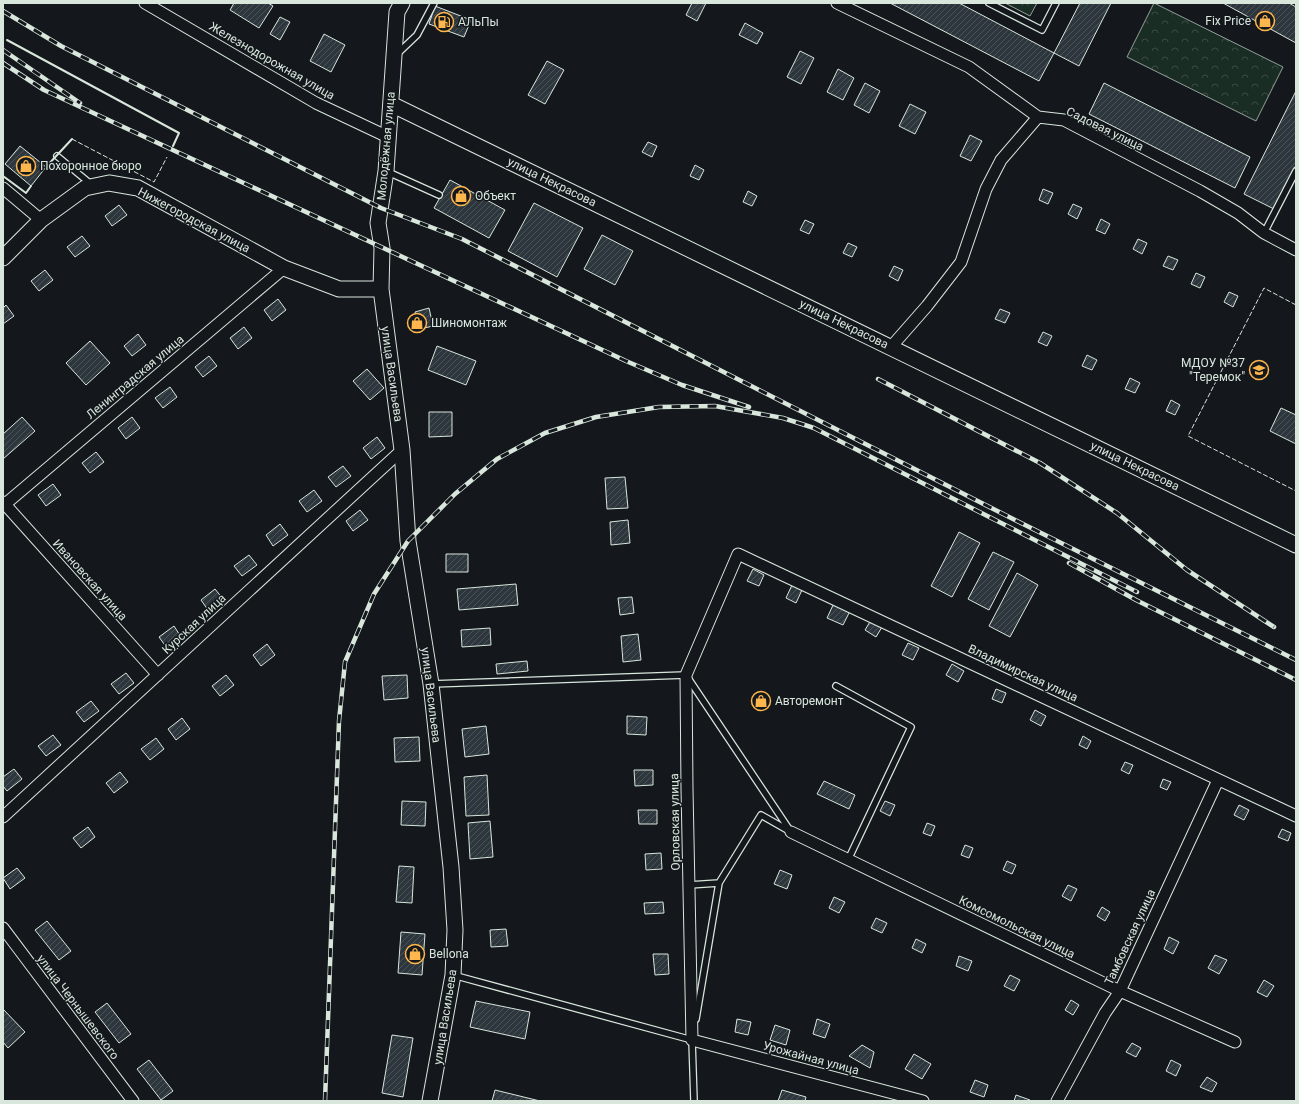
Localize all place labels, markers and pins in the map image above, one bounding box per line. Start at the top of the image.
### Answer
shop icon: Fix Price [1254,10,1276,32]
fuel station icon: АЛьПы [433,11,455,33]
place label: Fix Price [1205,14,1251,28]
place label: АЛьПы [458,15,499,29]
shop icon: Похоронное бюро [15,155,37,177]
place label: Похоронное бюро [40,159,142,173]
shop icon: Объект [450,185,472,207]
place label: Объект [475,189,516,203]
shop icon: Шиномонтаж [406,312,428,334]
place label: Шиномонтаж [431,316,508,330]
place label: МДОУ №37 "Теремок" [1181,356,1245,384]
school or university icon: МДОУ №37 "Теремок" [1248,359,1270,381]
shop icon: Авторемонт [750,690,772,712]
place label: Авторемонт [775,694,844,708]
shop icon: Bellona [404,943,426,965]
place label: Bellona [429,947,469,961]

